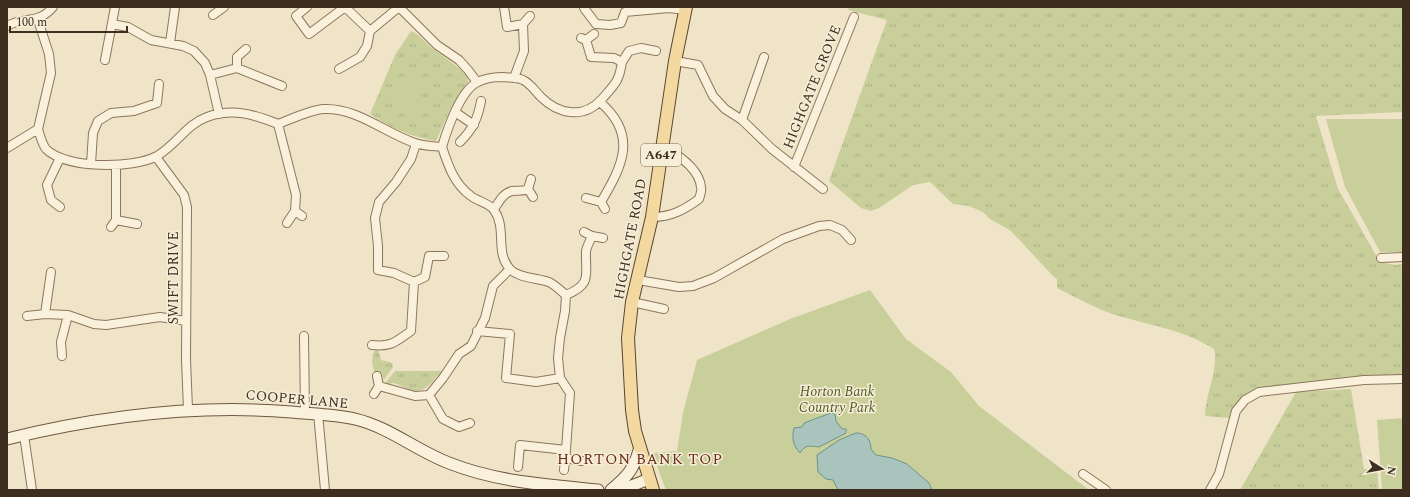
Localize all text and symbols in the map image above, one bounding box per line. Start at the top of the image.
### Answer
scale bar [10,8,127,34]
text: 100 m [16,13,47,32]
street label: HIGHGATE GROVE [778,22,846,152]
road number: A647 [641,144,681,166]
street label: HIGHGATE ROAD [608,177,652,301]
street label: SWIFT DRIVE [163,231,184,325]
park label: Horton Bank Country Park [799,381,876,418]
street label: COOPER LANE [245,384,349,414]
district label: HORTON BANK TOP [557,448,723,471]
north arrow [1362,449,1402,489]
text: N [1382,465,1401,477]

